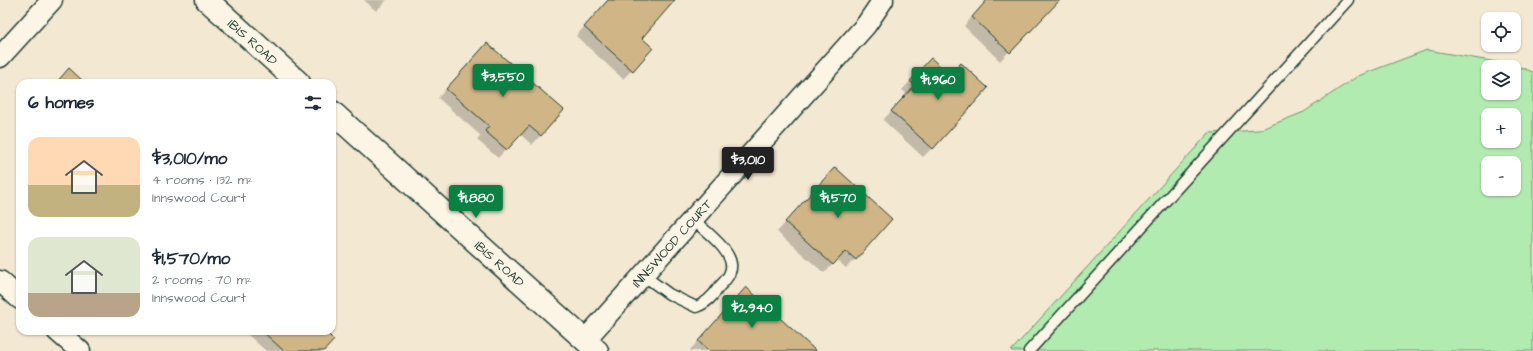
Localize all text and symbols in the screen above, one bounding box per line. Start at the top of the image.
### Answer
map controls [1481,12,1521,196]
button: locate [1481,12,1521,52]
street label: IBIS ROAD [223,15,282,70]
button: layers [1481,60,1521,100]
pin: $3,550 [470,64,536,98]
pin: $1,960 [905,67,971,101]
text: $3,550 [482,68,524,86]
text: $1,960 [921,71,955,89]
text: 6 homes [28,91,94,115]
icon: filters [302,92,324,114]
button: + [1481,108,1521,148]
text: $3,010/mo [152,147,227,171]
pin: $3,010 [715,147,781,181]
text: $3,010 [731,151,765,169]
icon: home [60,153,108,201]
button: − [1481,156,1521,196]
text: 4 rooms · 132 m² [152,171,253,189]
pin: $1,880 [443,185,509,219]
pin: $1,570 [805,185,871,219]
text: Innswood Court [152,189,246,207]
text: $1,880 [458,189,494,207]
text: $1,570 [820,189,856,207]
street label: INNSWOOD COURT [628,195,717,292]
street label: IBIS ROAD [470,237,528,292]
text: $1,570/mo [152,247,230,271]
icon: home [60,253,108,301]
text: 2 rooms · 70 m² [152,271,252,289]
text: Innswood Court [152,289,246,307]
pin: $2,940 [719,295,785,329]
text: $2,940 [731,299,773,317]

